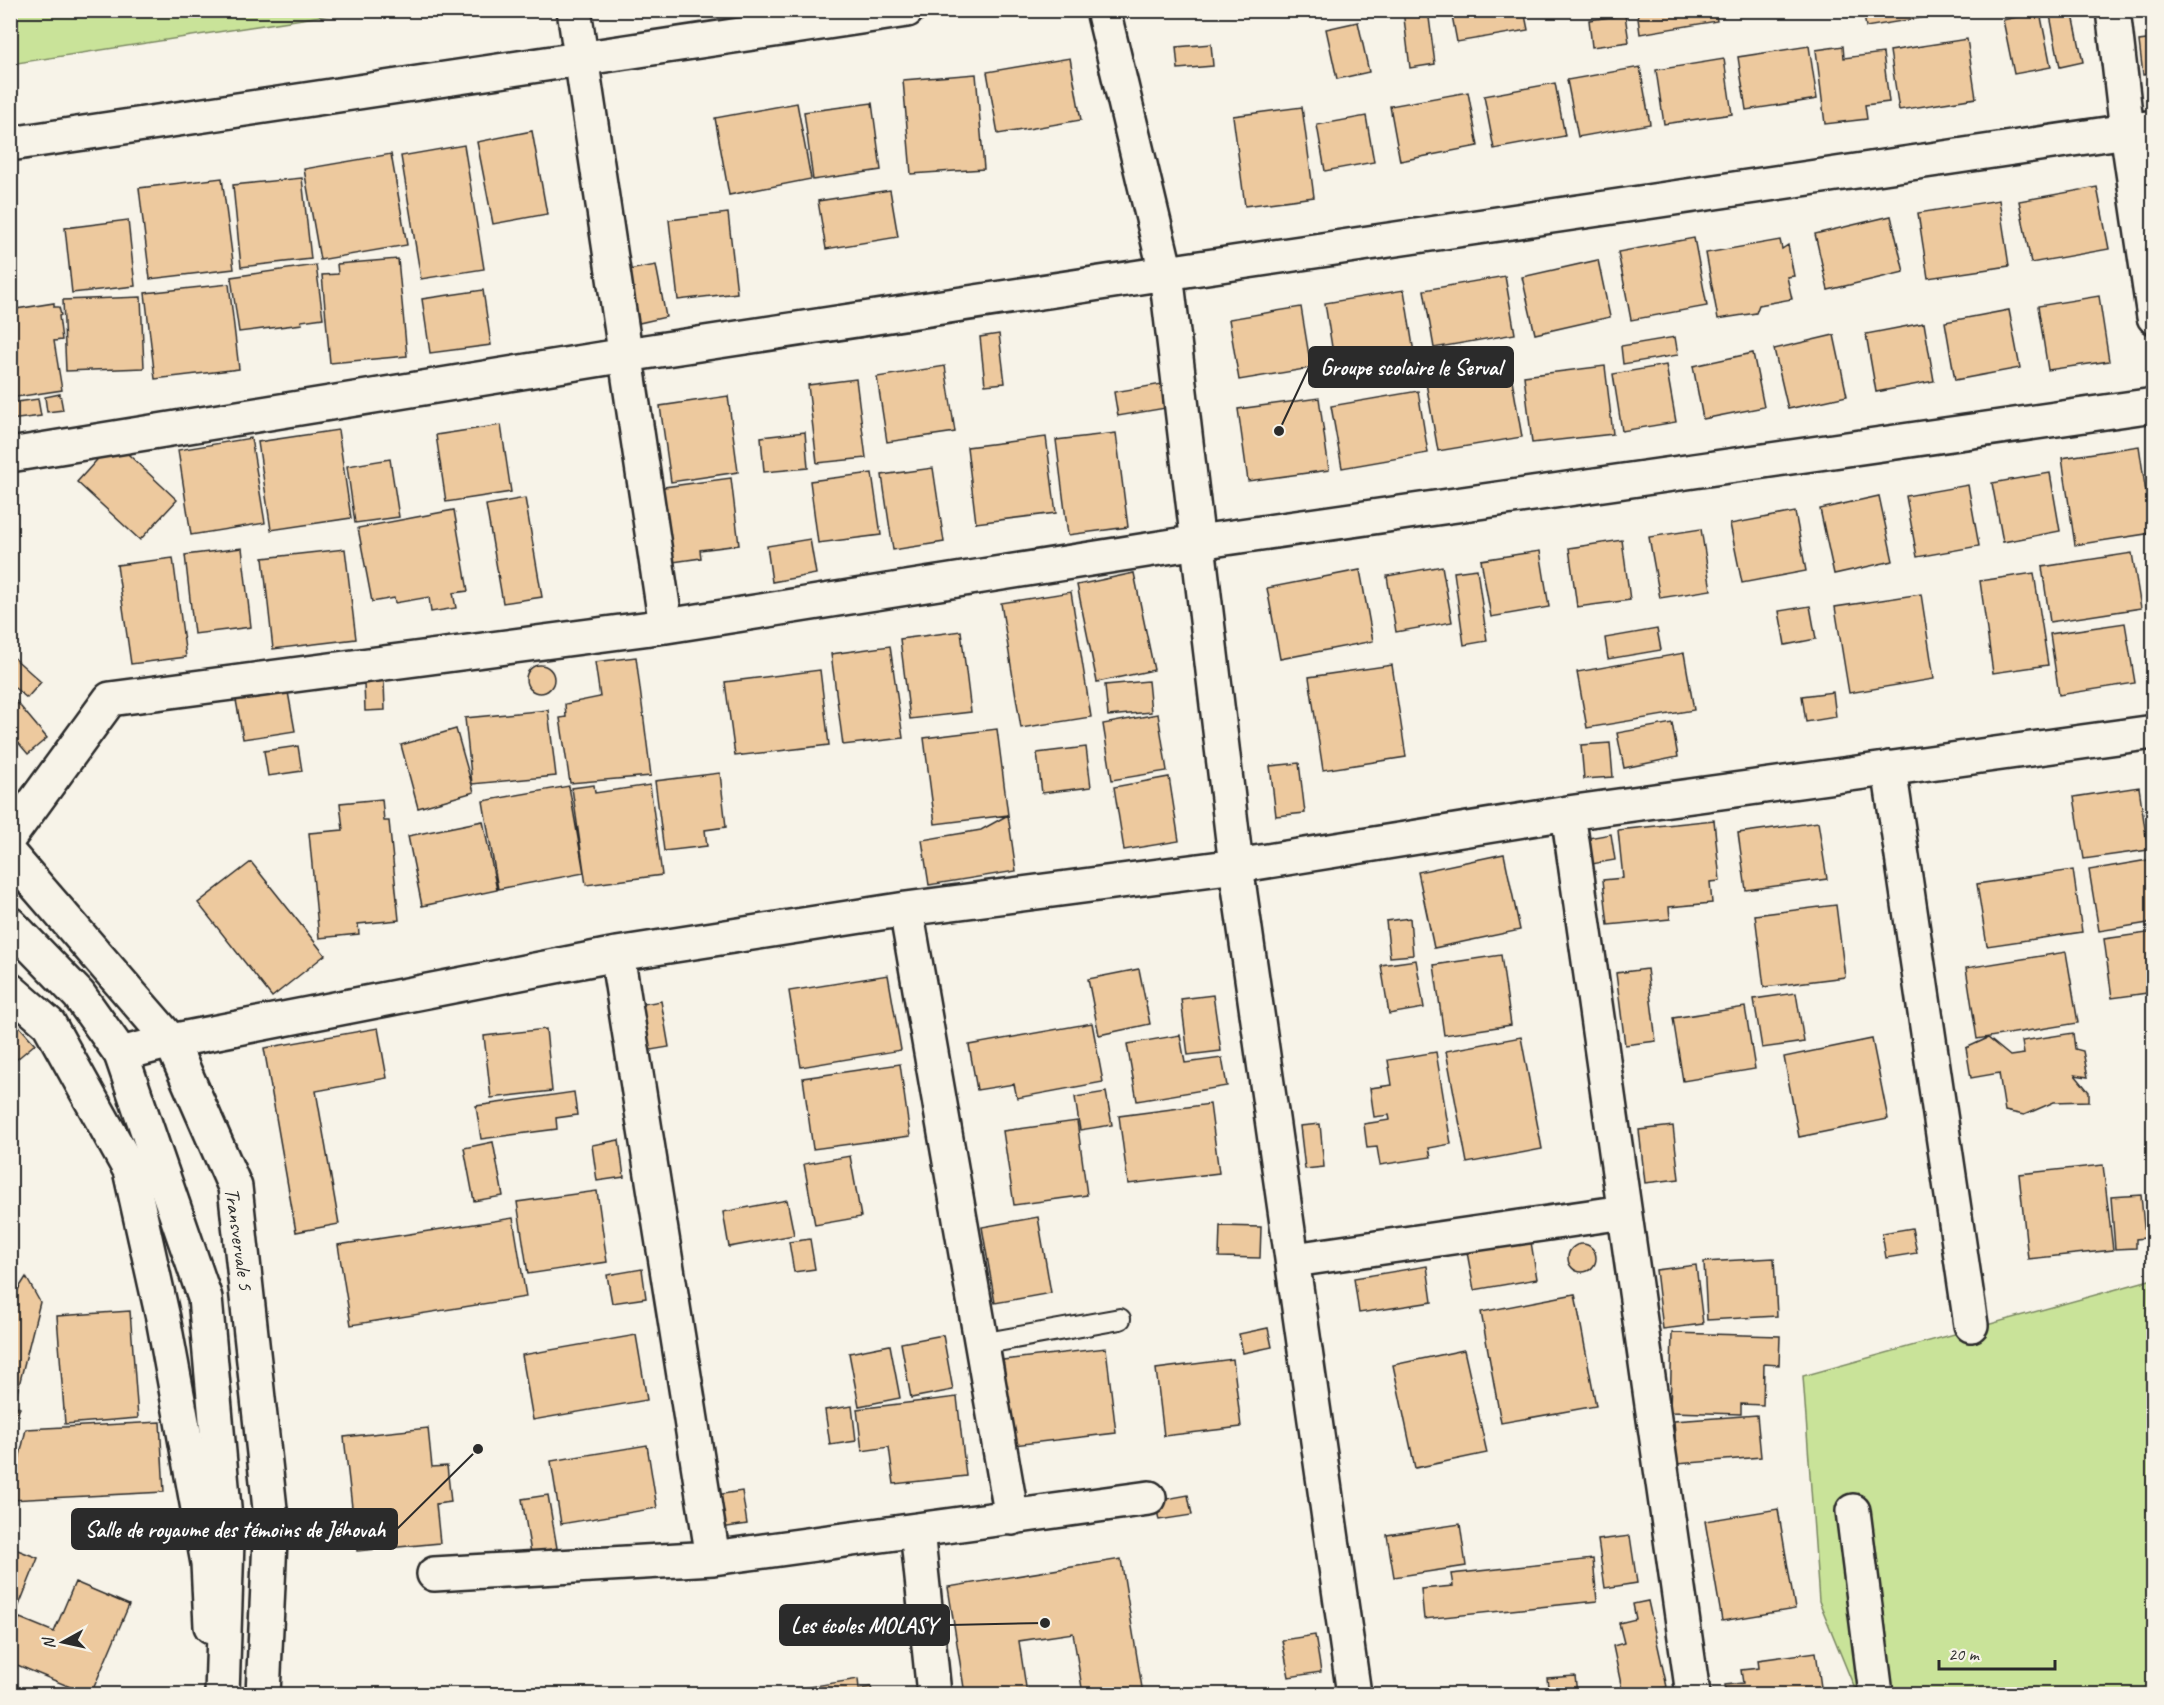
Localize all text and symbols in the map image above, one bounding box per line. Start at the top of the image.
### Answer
callout: Groupe scolaire le Serval [1309,347,1513,387]
text: Groupe scolaire le Serval [1320,354,1506,382]
street label: Transvervale 5 [219,1186,259,1293]
callout: Salle de royaume des témoins de Jéhovah [72,1509,397,1549]
text: Salle de royaume des témoins de Jéhovah [85,1516,386,1544]
callout: Les écoles MOLASY [780,1605,949,1645]
north arrow [33,1612,93,1672]
text: Les écoles MOLASY [791,1612,942,1640]
scale bar [1939,1633,2054,1671]
text: N [38,1635,60,1650]
text: 20 m [1948,1643,1981,1665]

